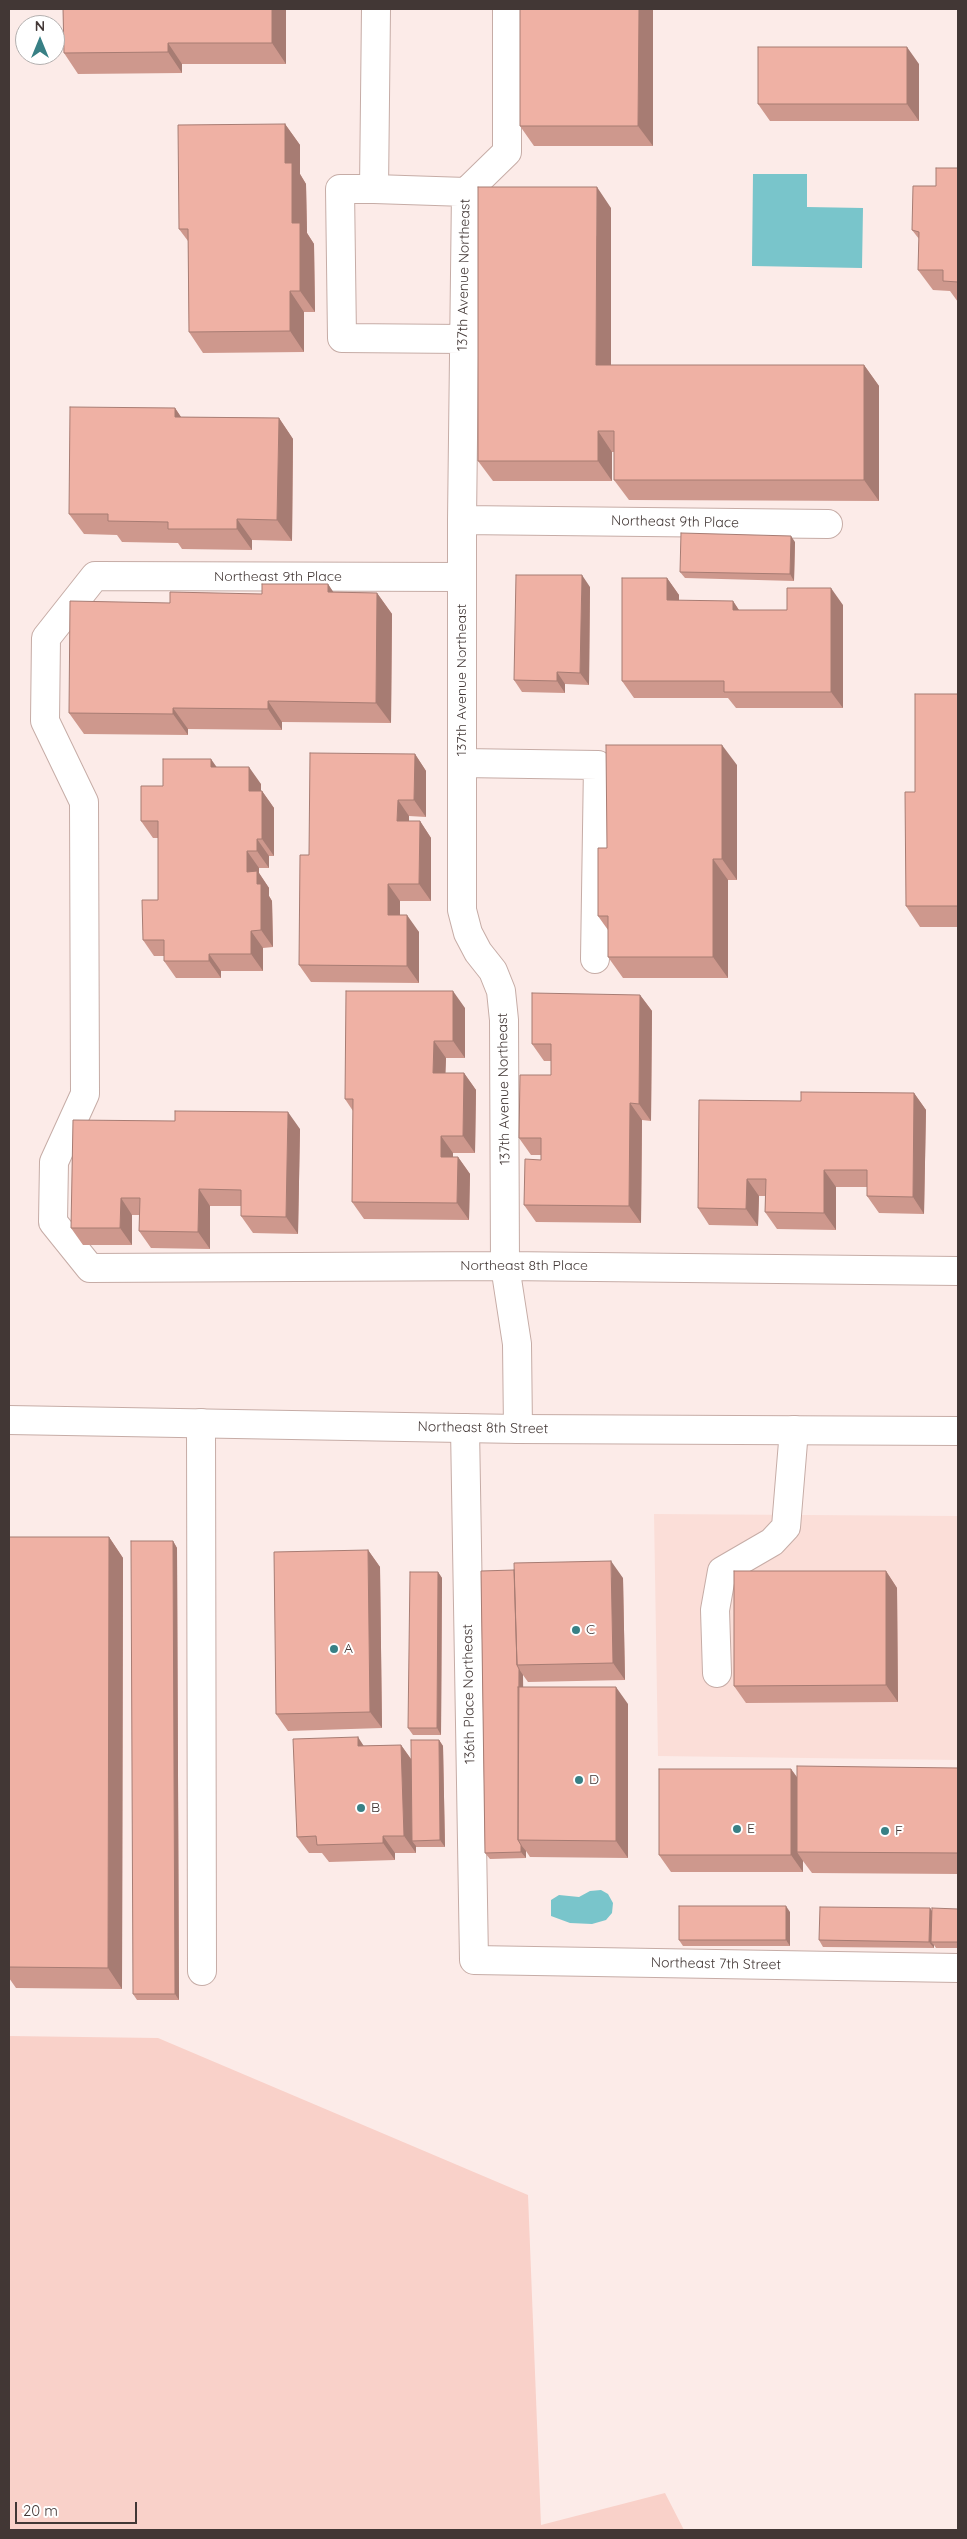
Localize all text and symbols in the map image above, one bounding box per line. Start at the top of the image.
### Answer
north arrow [15,15,65,65]
text: N [35,17,45,35]
street label: 137th Avenue Northeast [454,199,474,351]
street label: Northeast 9th Place [611,512,739,532]
street label: Northeast 9th Place [214,569,342,585]
street label: 137th Avenue Northeast [454,604,470,756]
street label: 137th Avenue Northeast [494,1013,514,1165]
street label: Northeast 8th Place [460,1258,588,1274]
street label: Northeast 8th Street [418,1418,548,1438]
place label: C [586,1622,595,1638]
street label: 136th Place Northeast [459,1624,479,1764]
marker: C [570,1624,582,1636]
place label: A [344,1641,353,1657]
marker: A [328,1643,340,1655]
place label: D [589,1772,599,1788]
marker: D [573,1774,585,1786]
place label: B [371,1800,380,1816]
marker: B [355,1802,367,1814]
place label: E [747,1821,755,1837]
marker: E [731,1823,743,1835]
place label: F [895,1823,903,1839]
marker: F [879,1825,891,1837]
street label: Northeast 7th Street [651,1954,781,1974]
scale bar [18,2492,140,2524]
text: 20 m [23,2501,58,2520]

